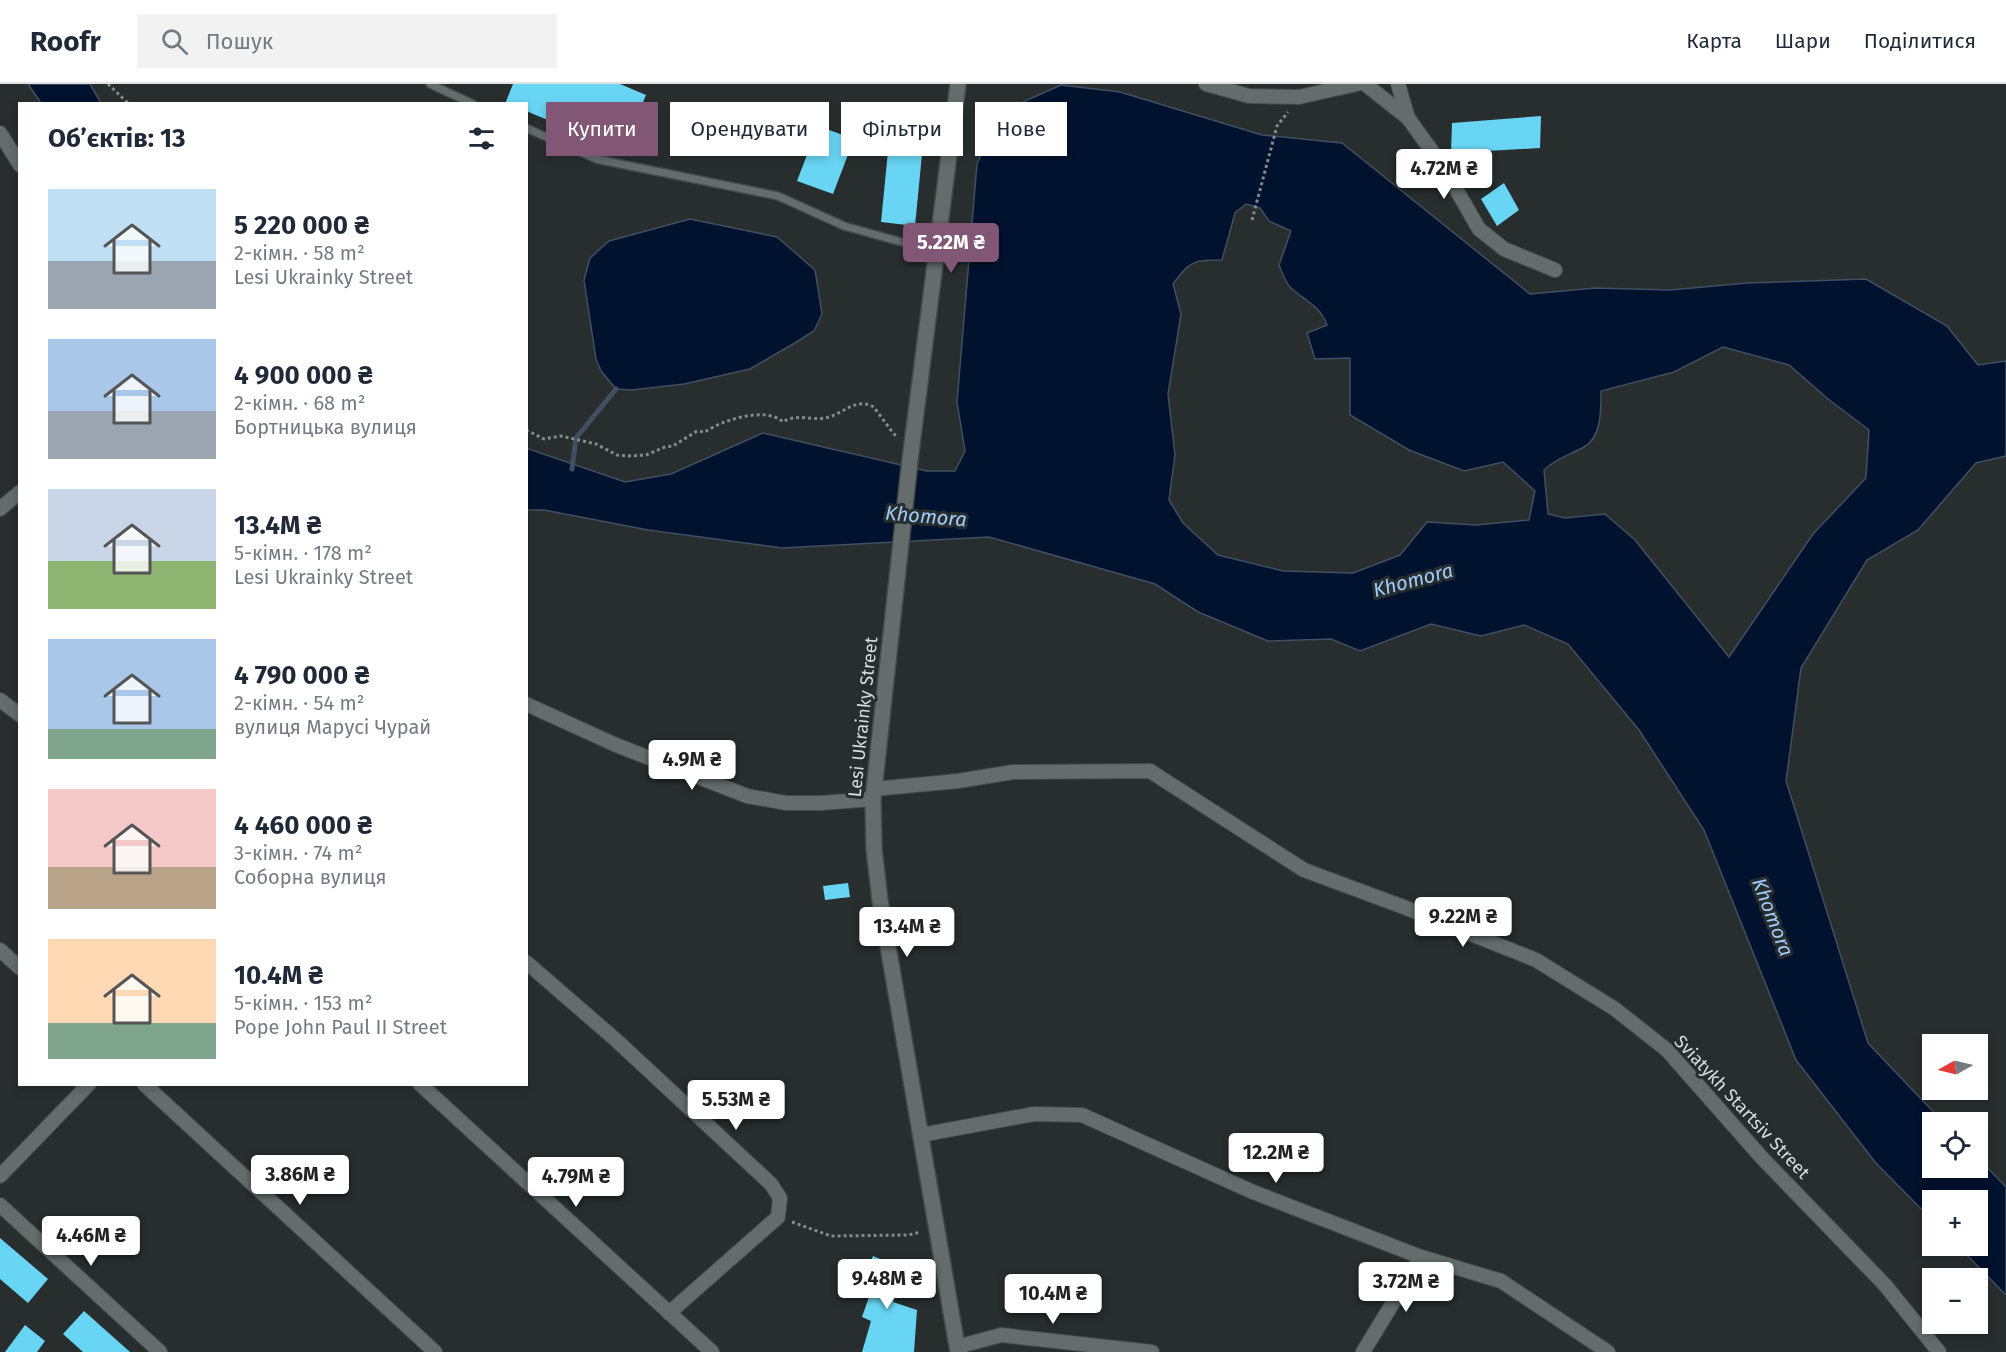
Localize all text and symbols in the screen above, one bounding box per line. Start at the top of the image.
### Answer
search box [137,14,557,68]
text: Roofr [30,25,101,58]
icon: search [158,25,191,58]
text: Пошук [206,28,273,55]
text: Карта [1686,28,1742,54]
text: Шари [1775,28,1831,54]
text: Поділитися [1864,28,1976,54]
chip: Купити [546,102,658,156]
chip: Орендувати [670,102,829,156]
chip: Фільтри [841,102,963,156]
chip: Нове [975,102,1067,156]
icon: filters [465,122,498,155]
text: Об’єктів: 13 [48,123,186,154]
pin: 4.72M ₴ [1389,149,1499,200]
text: 4.72M ₴ [1410,156,1478,180]
text: 5 220 000 ₴ [234,210,369,241]
icon: home [96,213,168,285]
pin: 5.22M ₴ [896,223,1006,274]
text: 5.22M ₴ [917,230,985,254]
text: 2-кімн. · 58 m² [234,241,365,265]
text: Lesi Ukrainky Street [234,265,413,289]
text: 4 900 000 ₴ [234,360,373,391]
icon: home [96,363,168,435]
text: 2-кімн. · 68 m² [234,391,365,415]
text: Бортницька вулиця [234,415,417,439]
water label: Khomora [884,500,968,532]
text: 13.4M ₴ [234,510,322,541]
icon: home [96,513,168,585]
text: 5-кімн. · 178 m² [234,541,372,565]
water label: Khomora [1370,558,1456,602]
text: Lesi Ukrainky Street [234,565,413,589]
street label: Lesi Ukrainky Street [844,635,882,798]
text: 4 790 000 ₴ [234,660,369,691]
icon: home [96,663,168,735]
text: 2-кімн. · 54 m² [234,691,364,715]
text: вулиця Марусі Чурай [234,715,431,739]
pin: 4.9M ₴ [643,740,741,791]
text: 4.9M ₴ [663,747,721,771]
text: 4 460 000 ₴ [234,810,372,841]
icon: home [96,813,168,885]
text: 3-кімн. · 74 m² [234,841,363,865]
text: Соборна вулиця [234,865,387,889]
water label: Khomora [1747,875,1799,959]
pin: 9.22M ₴ [1408,897,1518,948]
text: 9.22M ₴ [1429,904,1497,928]
pin: 13.4M ₴ [852,907,962,958]
text: 13.4M ₴ [873,914,941,938]
text: 10.4M ₴ [234,960,323,991]
icon: home [96,963,168,1035]
text: 5-кімн. · 153 m² [234,991,372,1015]
text: Pope John Paul II Street [234,1015,447,1039]
street label: Sviatykh Startsiv Street [1670,1031,1815,1184]
north arrow [1922,1034,1988,1100]
map controls [1922,1034,1988,1334]
pin: 5.53M ₴ [681,1080,791,1131]
text: 5.53M ₴ [702,1087,770,1111]
button: locate [1922,1112,1988,1178]
pin: 12.2M ₴ [1221,1133,1331,1184]
text: 12.2M ₴ [1243,1140,1309,1164]
pin: 3.86M ₴ [245,1155,355,1206]
pin: 4.79M ₴ [521,1157,631,1208]
text: 3.86M ₴ [265,1162,335,1186]
text: 4.79M ₴ [542,1164,610,1188]
button: + [1922,1190,1988,1256]
pin: 4.46M ₴ [36,1216,146,1267]
text: 4.46M ₴ [56,1223,126,1247]
pin: 9.48M ₴ [832,1259,942,1310]
pin: 3.72M ₴ [1351,1262,1461,1313]
text: 9.48M ₴ [852,1266,922,1290]
button: − [1922,1268,1988,1334]
text: 3.72M ₴ [1373,1269,1439,1293]
pin: 10.4M ₴ [998,1274,1108,1325]
text: 10.4M ₴ [1019,1281,1087,1305]

